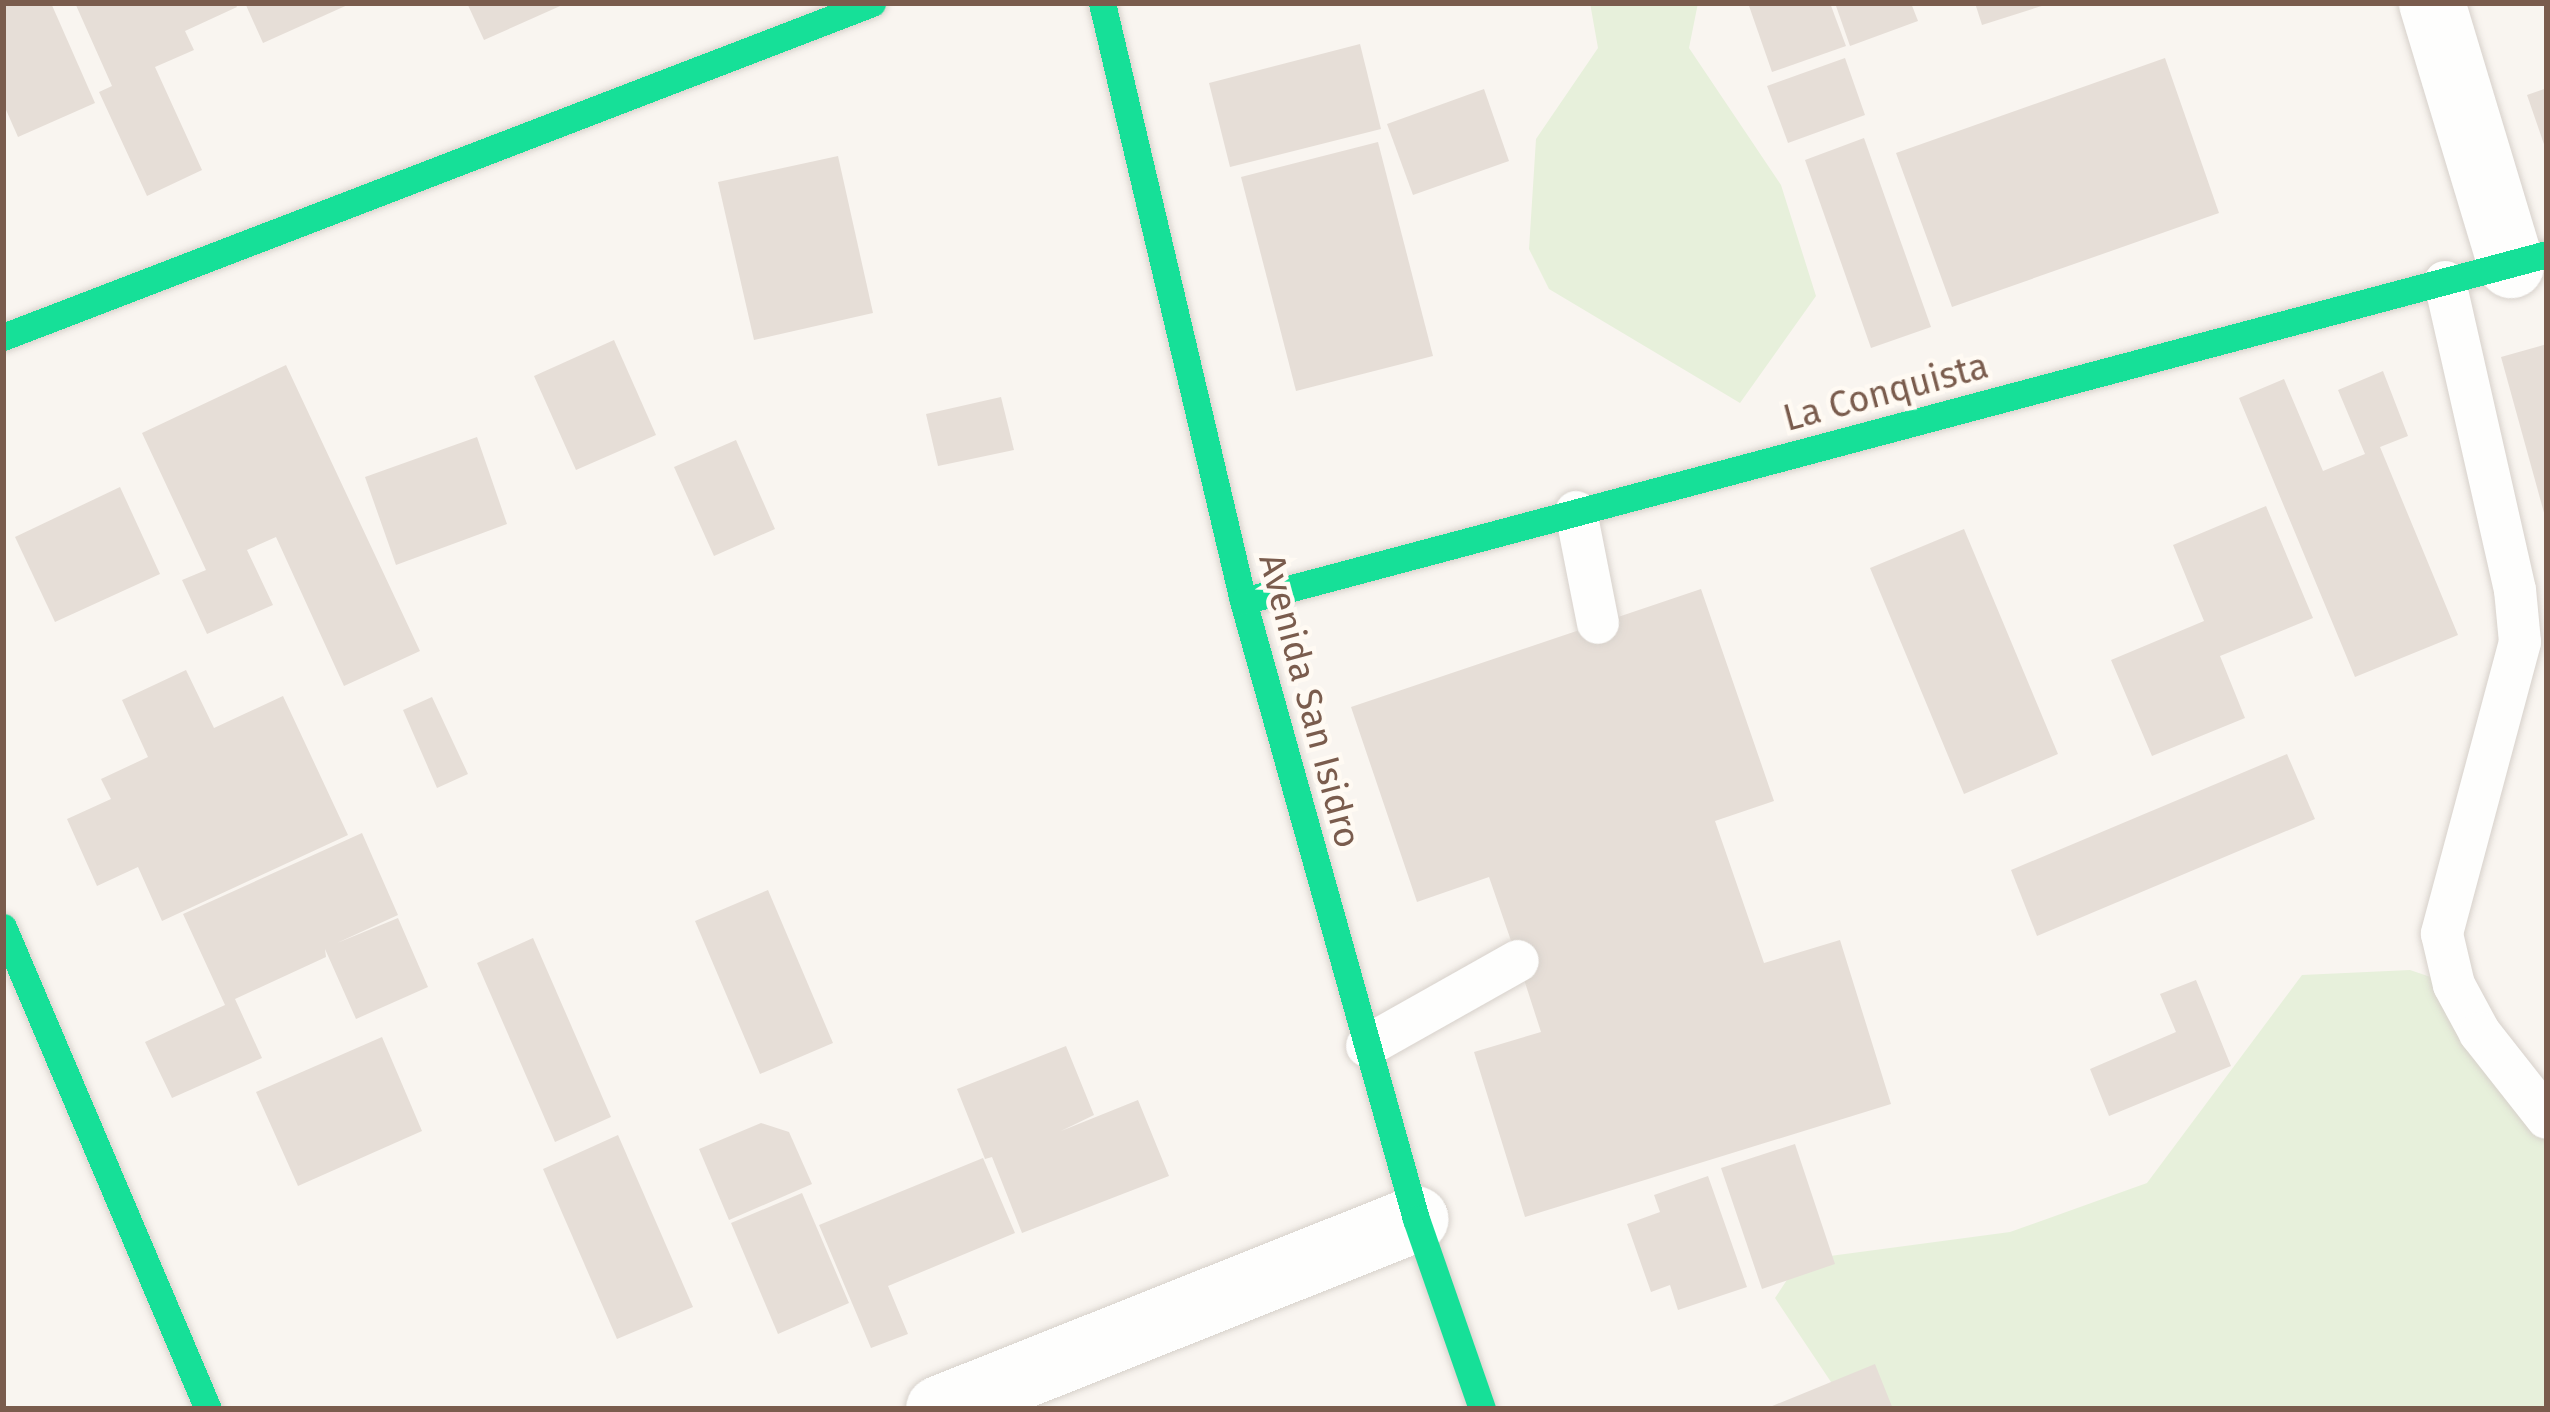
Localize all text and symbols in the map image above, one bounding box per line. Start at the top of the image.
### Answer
street label: La Conquista [1779,345,1993,441]
street label: Avenida San Isidro [1249,549,1369,853]

